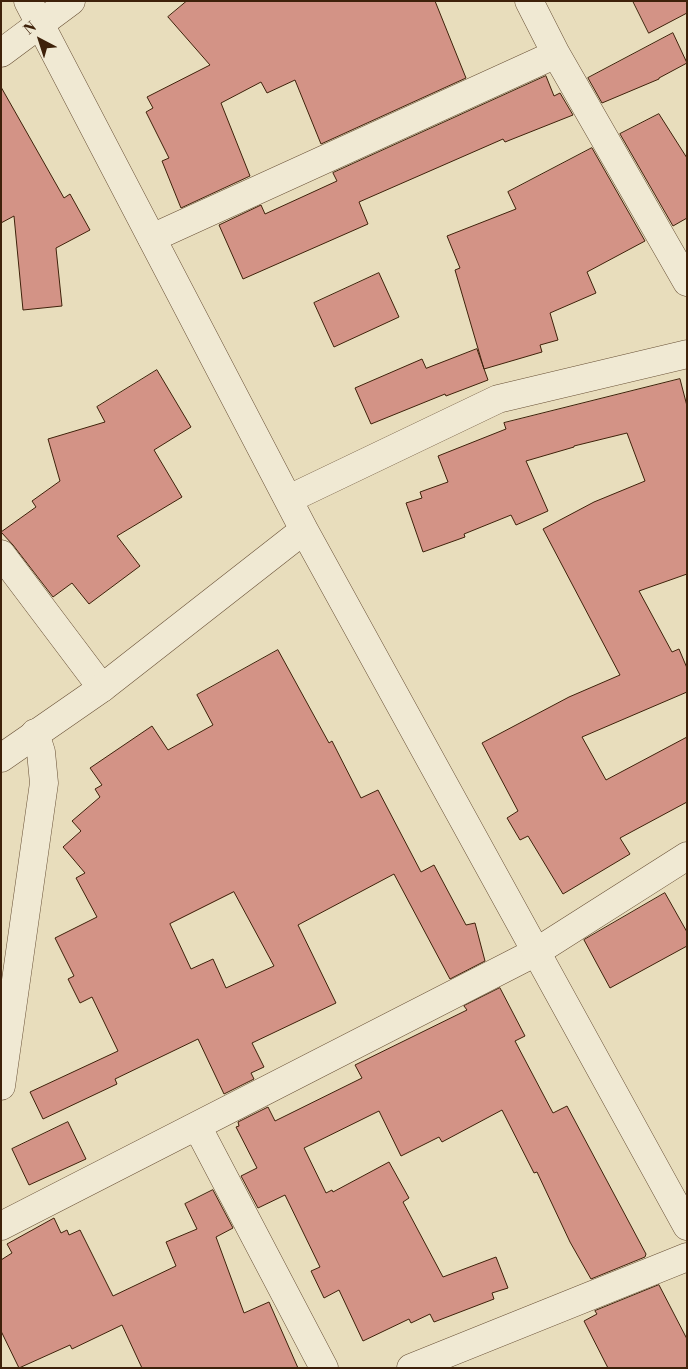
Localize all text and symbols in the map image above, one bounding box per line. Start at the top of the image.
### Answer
north arrow [15,15,65,65]
text: N [20,18,40,39]

